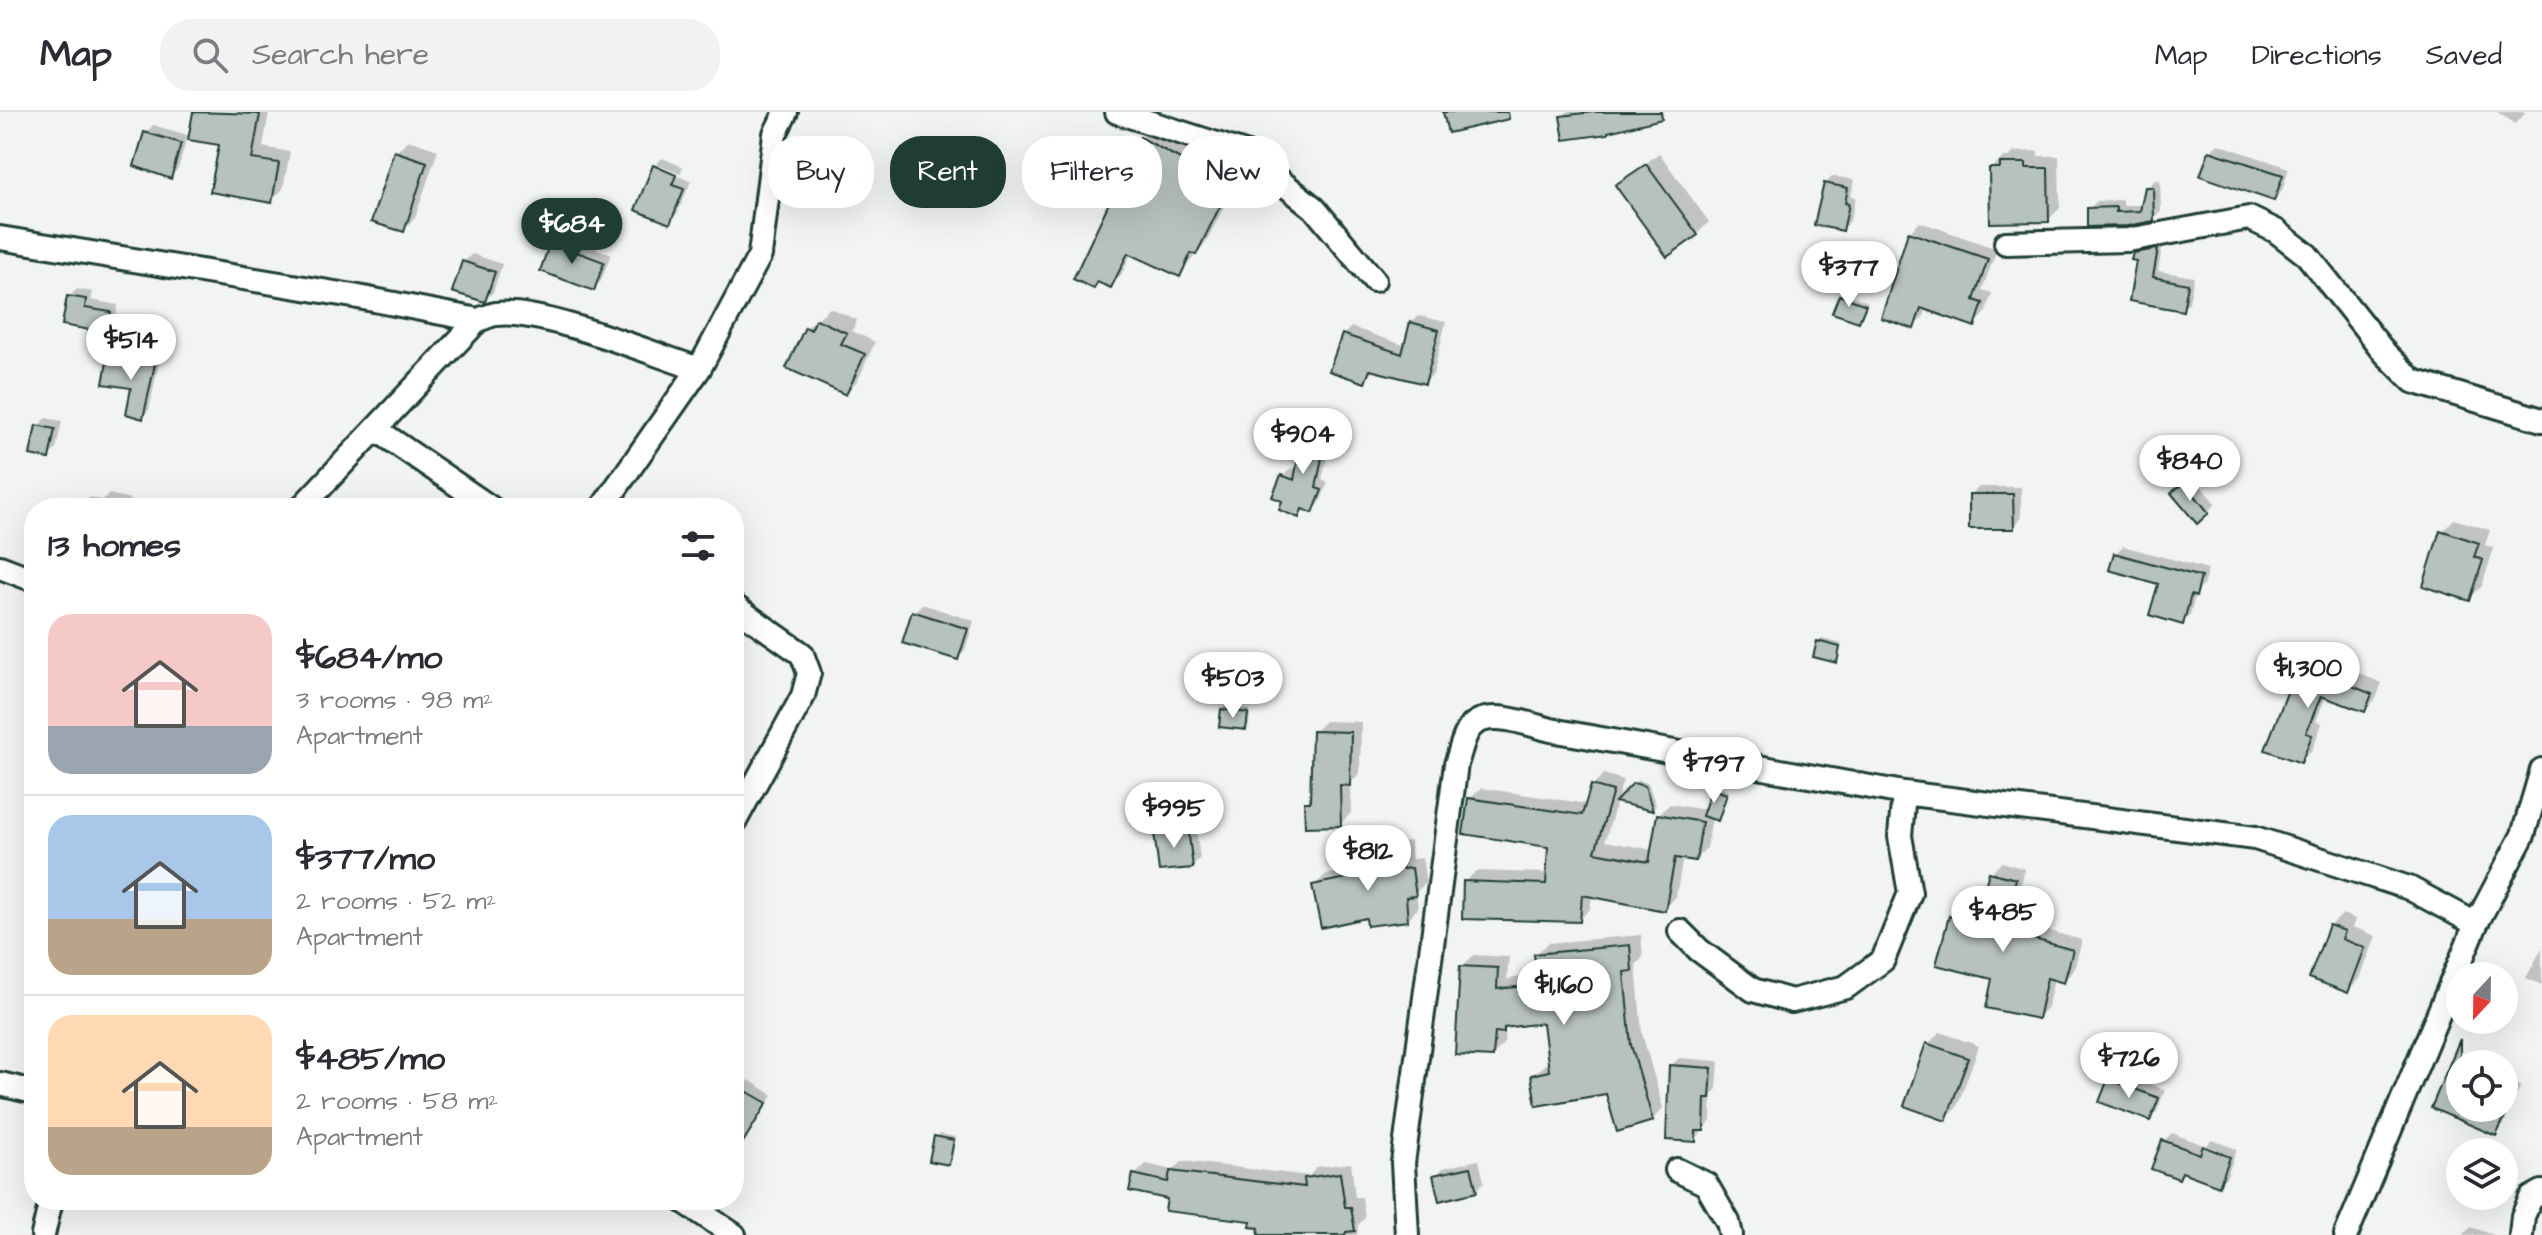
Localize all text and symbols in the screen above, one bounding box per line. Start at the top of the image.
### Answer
search box [160,19,720,91]
text: Map [40,29,112,81]
icon: search [188,33,232,77]
text: Search here [252,34,429,76]
text: Map [2155,36,2208,75]
text: Directions [2252,36,2382,75]
text: Saved [2426,36,2502,75]
chip: Buy [768,136,874,208]
chip: Rent [890,136,1006,208]
chip: Filters [1022,136,1162,208]
chip: New [1178,136,1289,208]
pin: $684 [525,198,619,266]
text: $684 [539,206,605,242]
pin: $377 [1802,241,1896,309]
text: $377 [1819,249,1879,285]
pin: $514 [84,314,178,382]
text: $514 [104,322,158,358]
pin: $904 [1256,408,1350,476]
text: $904 [1271,416,1335,452]
pin: $840 [2143,435,2237,503]
text: $840 [2157,443,2223,479]
text: 13 homes [48,522,181,570]
icon: filters [676,524,720,568]
text: $684/mo [296,634,443,682]
pin: $1,300 [2243,642,2373,710]
icon: home [112,646,208,742]
text: $1,300 [2274,650,2342,686]
pin: $503 [1186,652,1280,720]
text: $503 [1202,660,1264,696]
text: 3 rooms · 98 m² [296,682,493,718]
text: Apartment [296,718,423,754]
pin: $797 [1667,737,1761,805]
text: $797 [1683,745,1745,781]
pin: $995 [1127,782,1221,850]
text: $995 [1143,790,1205,826]
pin: $812 [1321,825,1415,893]
text: $812 [1343,833,1393,869]
text: $377/mo [296,835,435,883]
icon: home [112,847,208,943]
text: 2 rooms · 52 m² [296,883,496,919]
pin: $485 [1956,886,2050,954]
text: $485 [1969,894,2037,930]
text: Apartment [296,919,423,955]
pin: $1,160 [1499,959,1629,1027]
north arrow [2446,962,2518,1034]
map controls [2446,962,2518,1210]
text: $1,160 [1535,967,1593,1003]
pin: $726 [2082,1032,2176,1100]
text: $485/mo [296,1035,445,1083]
text: $726 [2098,1040,2160,1076]
icon: home [112,1047,208,1143]
button: locate [2446,1050,2518,1122]
text: 2 rooms · 58 m² [296,1083,498,1119]
text: Apartment [296,1119,423,1155]
button: layers [2446,1138,2518,1210]

